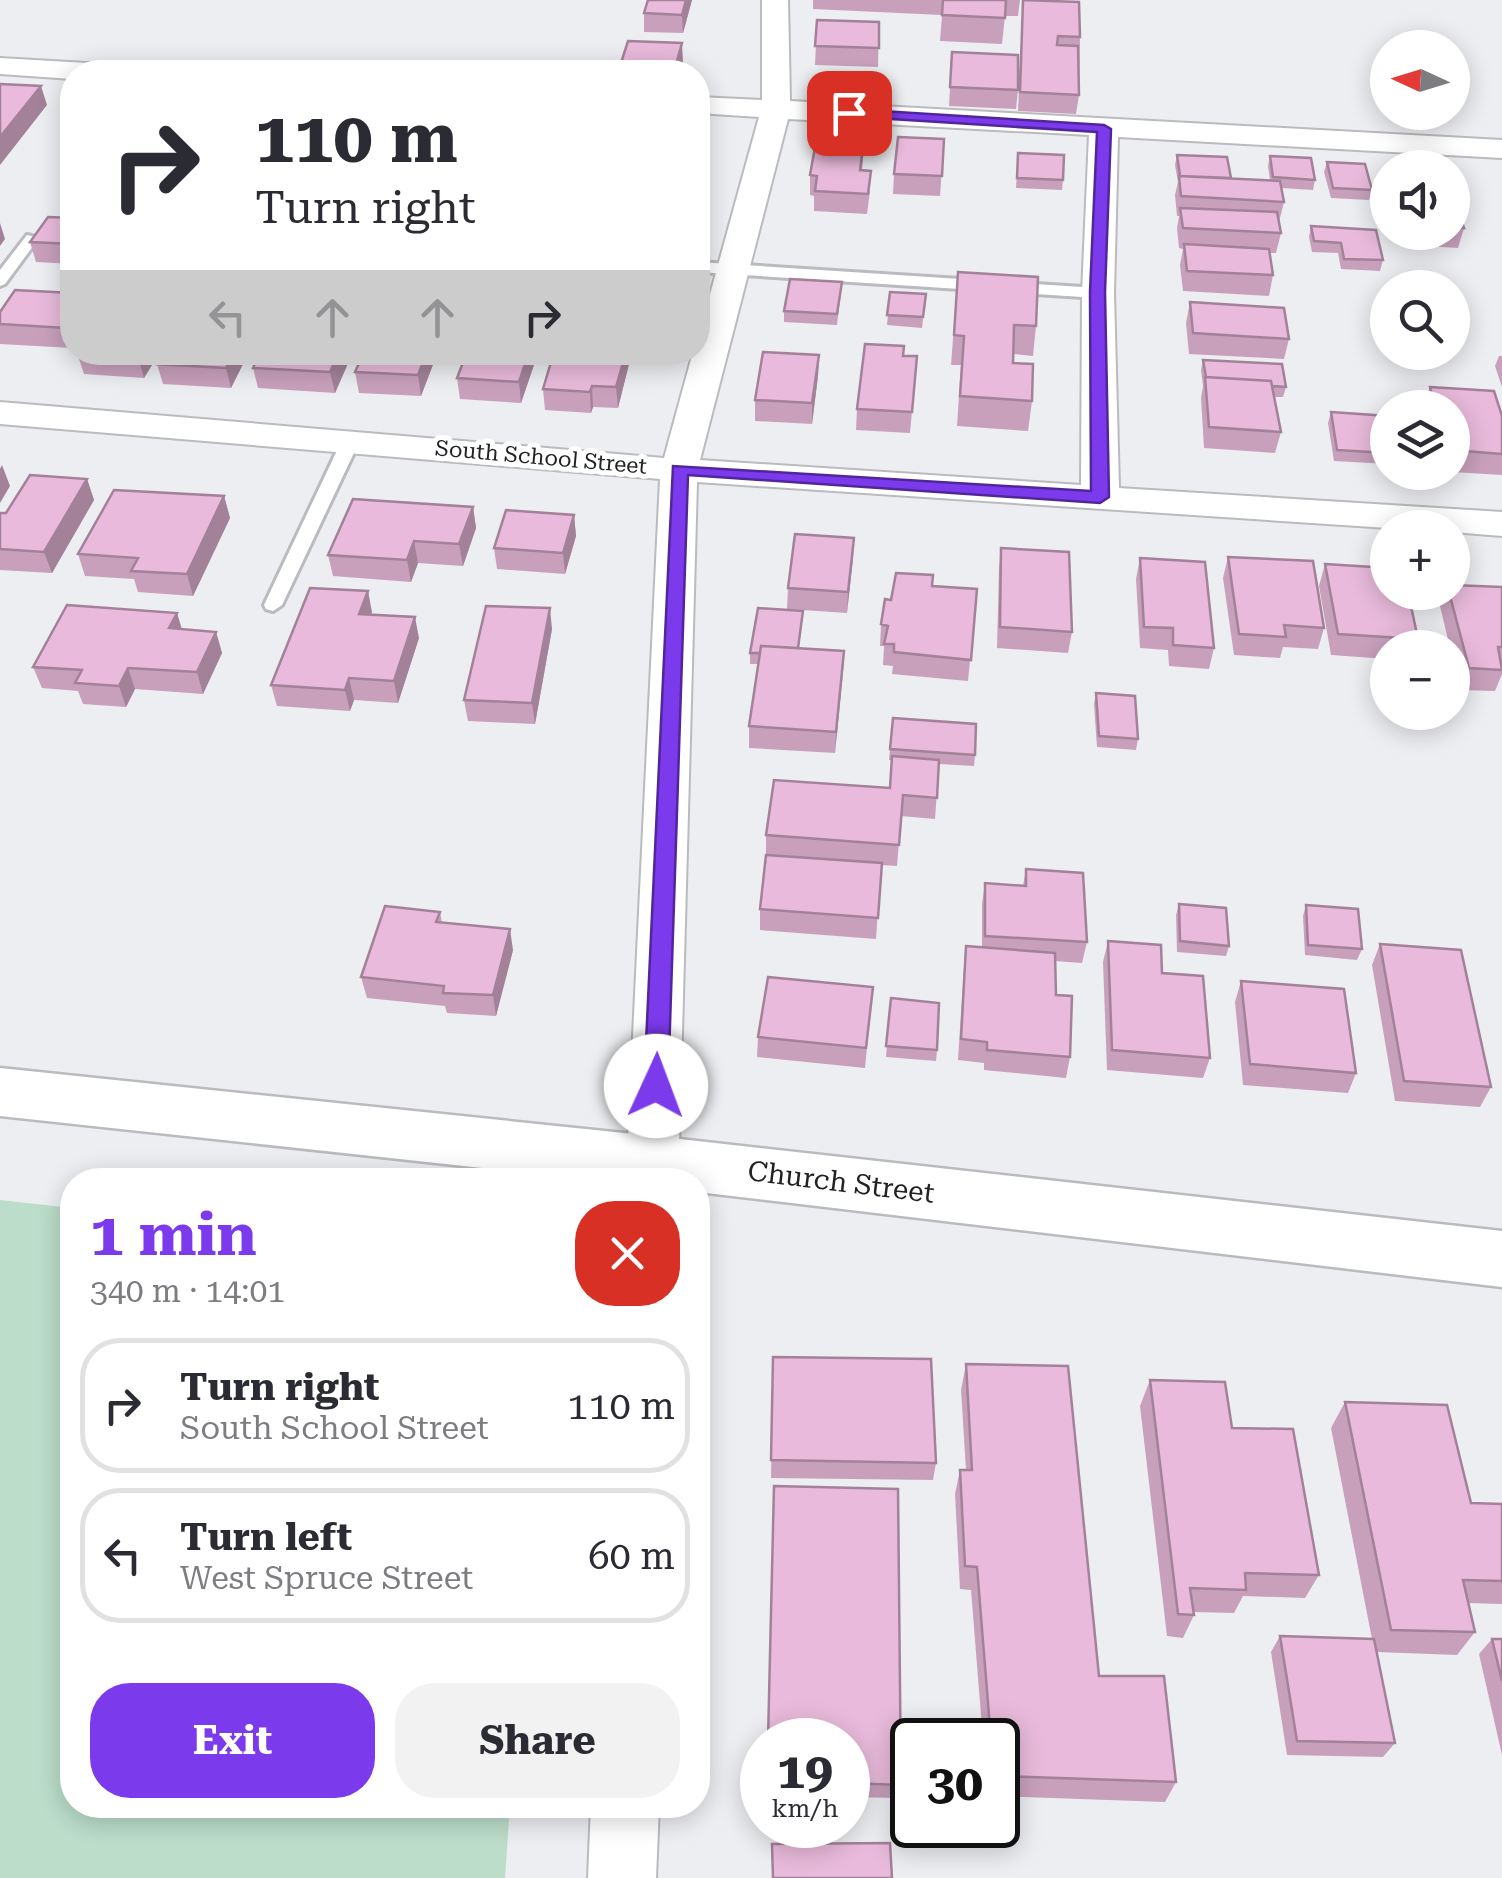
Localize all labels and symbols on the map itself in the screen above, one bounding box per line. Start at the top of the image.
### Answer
north arrow [1370,30,1470,130]
pin [807,71,892,156]
street label: South School Street [434,435,648,479]
position arrow [604,1034,708,1138]
street label: Church Street [746,1154,936,1210]
speed limit sign: 30 [890,1718,1020,1848]

